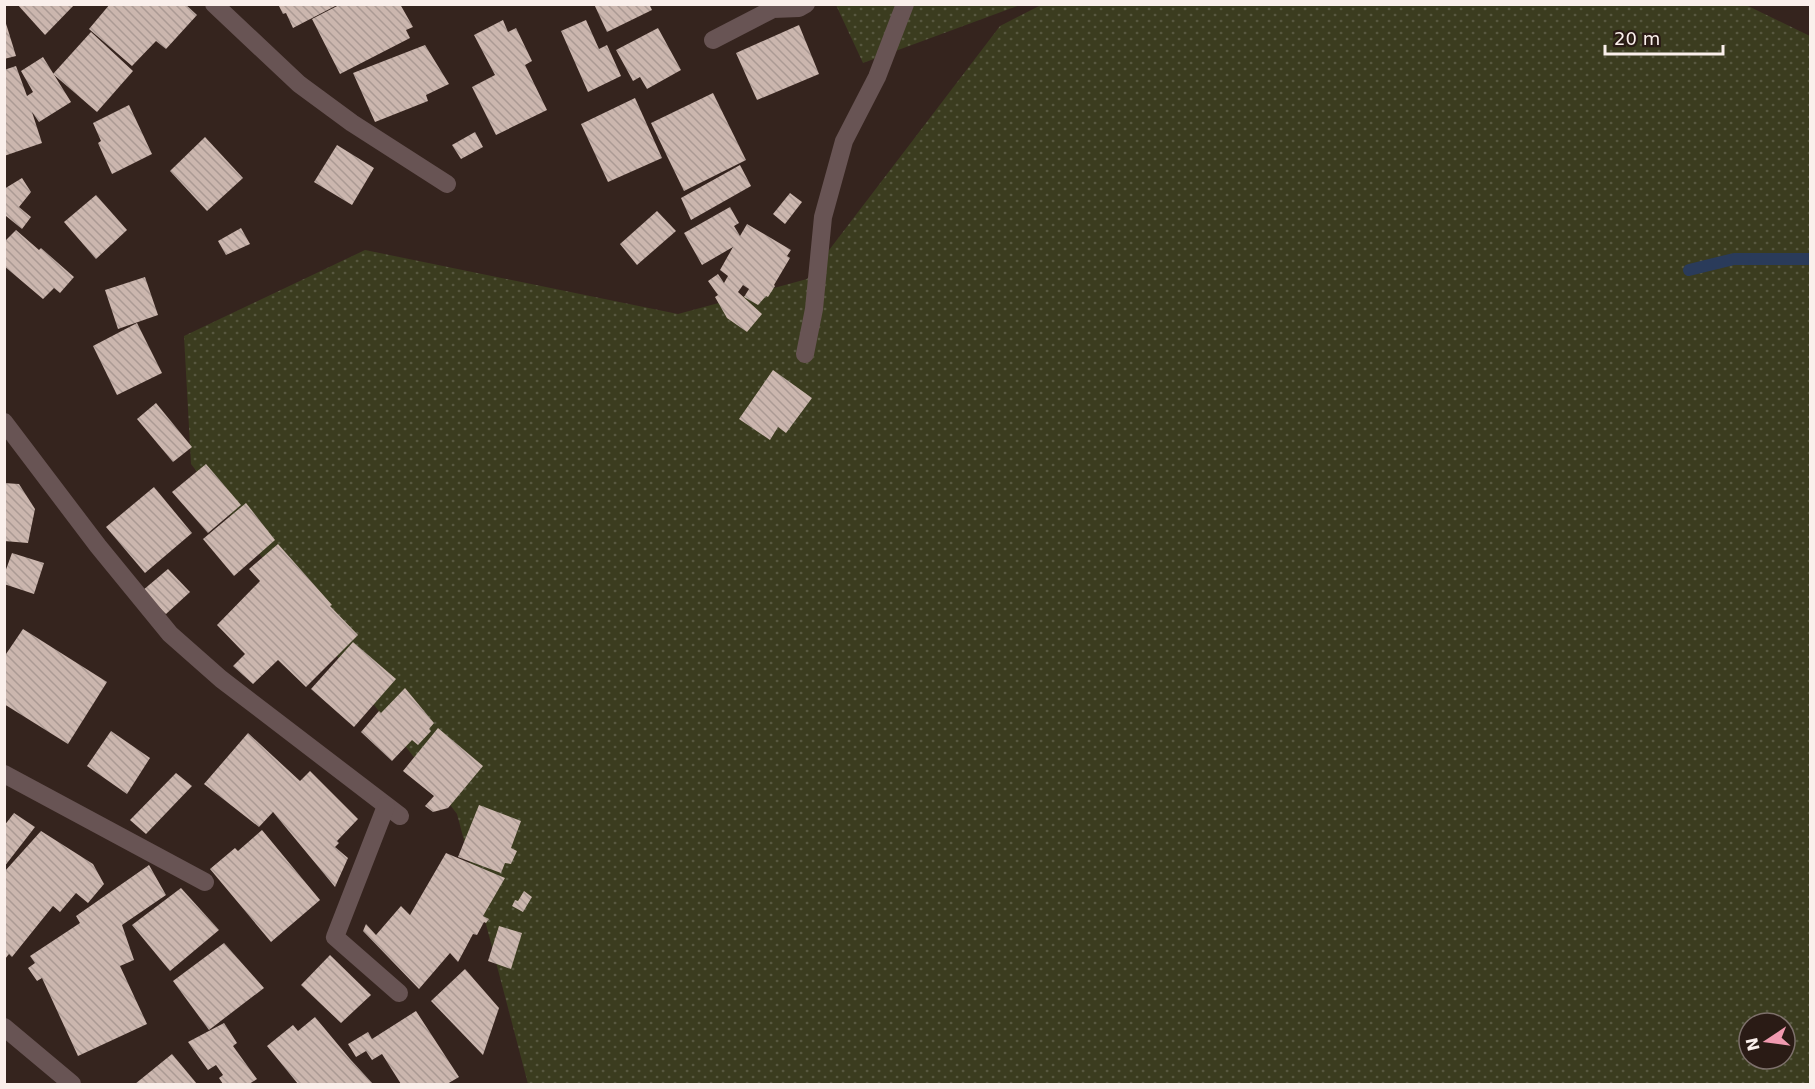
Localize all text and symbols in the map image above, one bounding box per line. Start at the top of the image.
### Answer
scale bar [1605,18,1724,56]
text: 20 m [1614,28,1660,49]
north arrow [1737,1011,1797,1071]
text: N [1742,1036,1764,1053]

